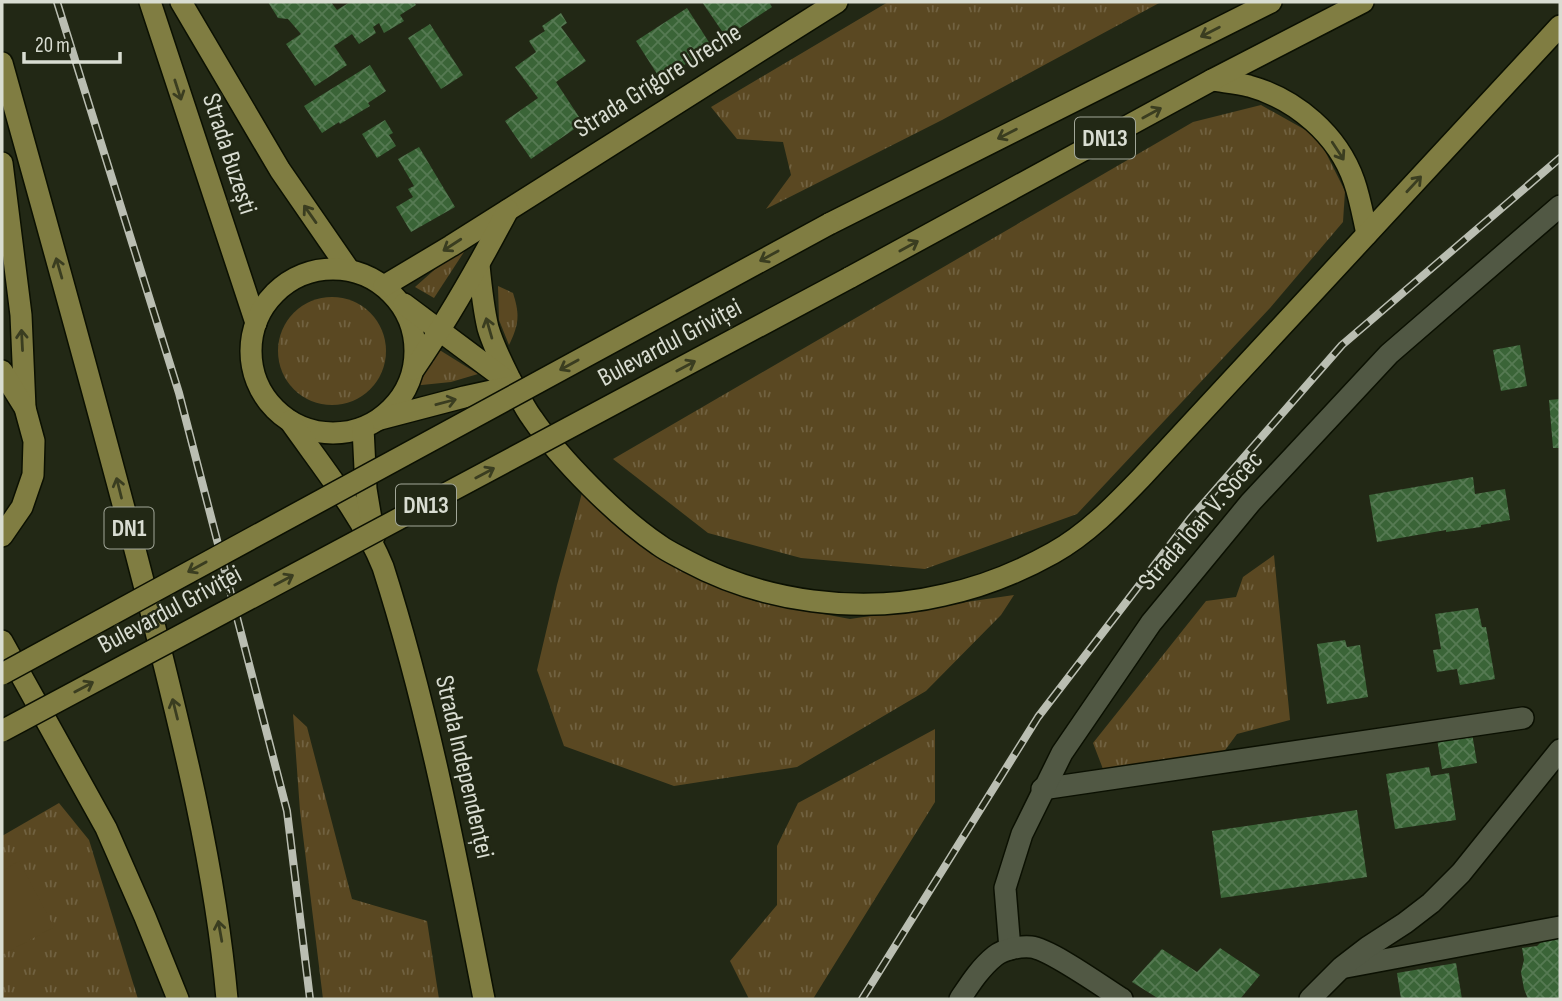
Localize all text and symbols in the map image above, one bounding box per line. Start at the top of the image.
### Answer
street label: Strada Grigore Ureche [569,17,747,145]
scale bar [24,21,121,65]
one-way arrow [1200,26,1221,40]
text: 20 m [35,33,70,58]
one-way arrow [173,79,186,101]
street label: Strada Buzești [195,90,263,218]
one-way arrow [1141,106,1161,120]
road number: DN13 [1075,118,1135,158]
one-way arrow [997,128,1017,142]
one-way arrow [1332,141,1346,161]
one-way arrow [1405,176,1422,193]
one-way arrow [303,205,317,224]
one-way arrow [443,239,463,253]
one-way arrow [898,239,919,252]
one-way arrow [759,249,779,263]
one-way arrow [52,258,65,280]
street label: Bulevardul Griviței [593,292,747,394]
one-way arrow [482,317,495,340]
one-way arrow [15,329,28,352]
one-way arrow [559,359,580,372]
one-way arrow [675,359,696,372]
one-way arrow [434,395,457,408]
street label: Strada Ioan V. Socec [1132,445,1270,597]
one-way arrow [474,466,495,479]
one-way arrow [112,477,125,500]
road number: DN13 [396,484,456,526]
road number: DN1 [104,508,154,548]
street label: Bulevardul Griviței [93,559,247,661]
one-way arrow [187,561,208,575]
one-way arrow [273,573,294,586]
street label: Strada Independenței [428,673,500,861]
one-way arrow [73,680,93,694]
one-way arrow [168,698,181,720]
one-way arrow [213,920,226,943]

